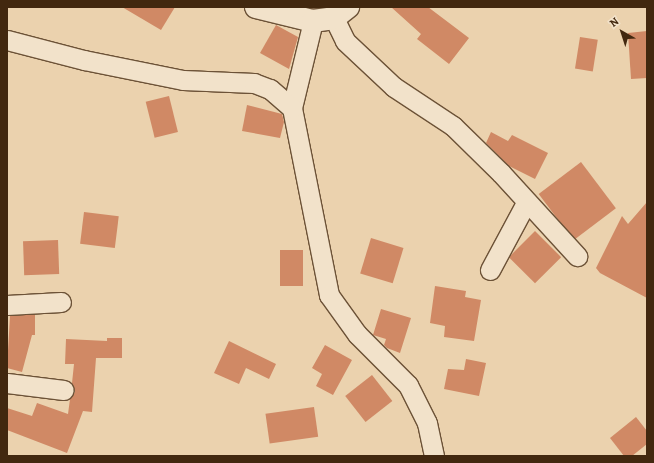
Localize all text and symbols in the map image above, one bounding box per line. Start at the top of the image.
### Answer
north arrow [602,12,642,52]
text: N [606,14,622,31]

